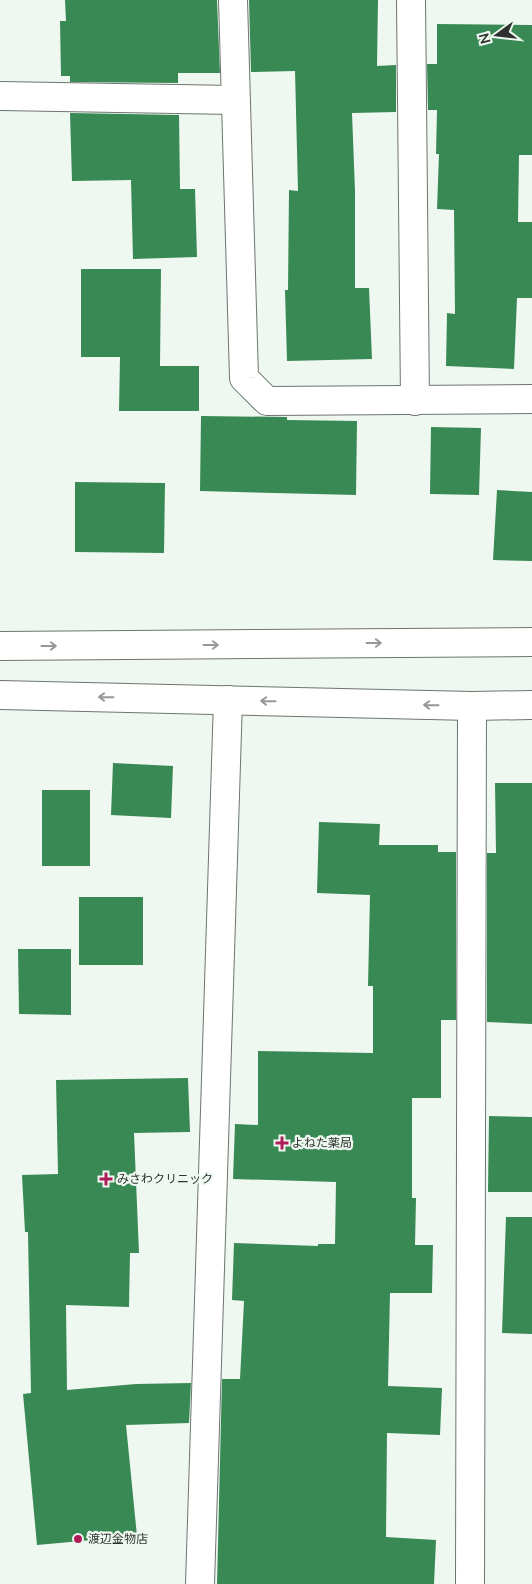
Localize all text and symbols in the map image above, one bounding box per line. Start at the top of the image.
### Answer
north arrow [472,10,522,60]
text: N [474,31,495,46]
one-way arrow [365,638,381,648]
one-way arrow [202,640,219,650]
one-way arrow [40,641,56,651]
one-way arrow [98,693,114,702]
one-way arrow [261,696,277,706]
one-way arrow [423,700,439,709]
place label: よねた薬局 [292,1135,352,1151]
marker: よねた薬局 [276,1137,288,1149]
place label: みさわクリニック [117,1171,213,1187]
marker: みさわクリニック [99,1172,113,1186]
place label: 渡辺金物店 [88,1531,148,1547]
marker: 渡辺金物店 [72,1533,84,1545]

